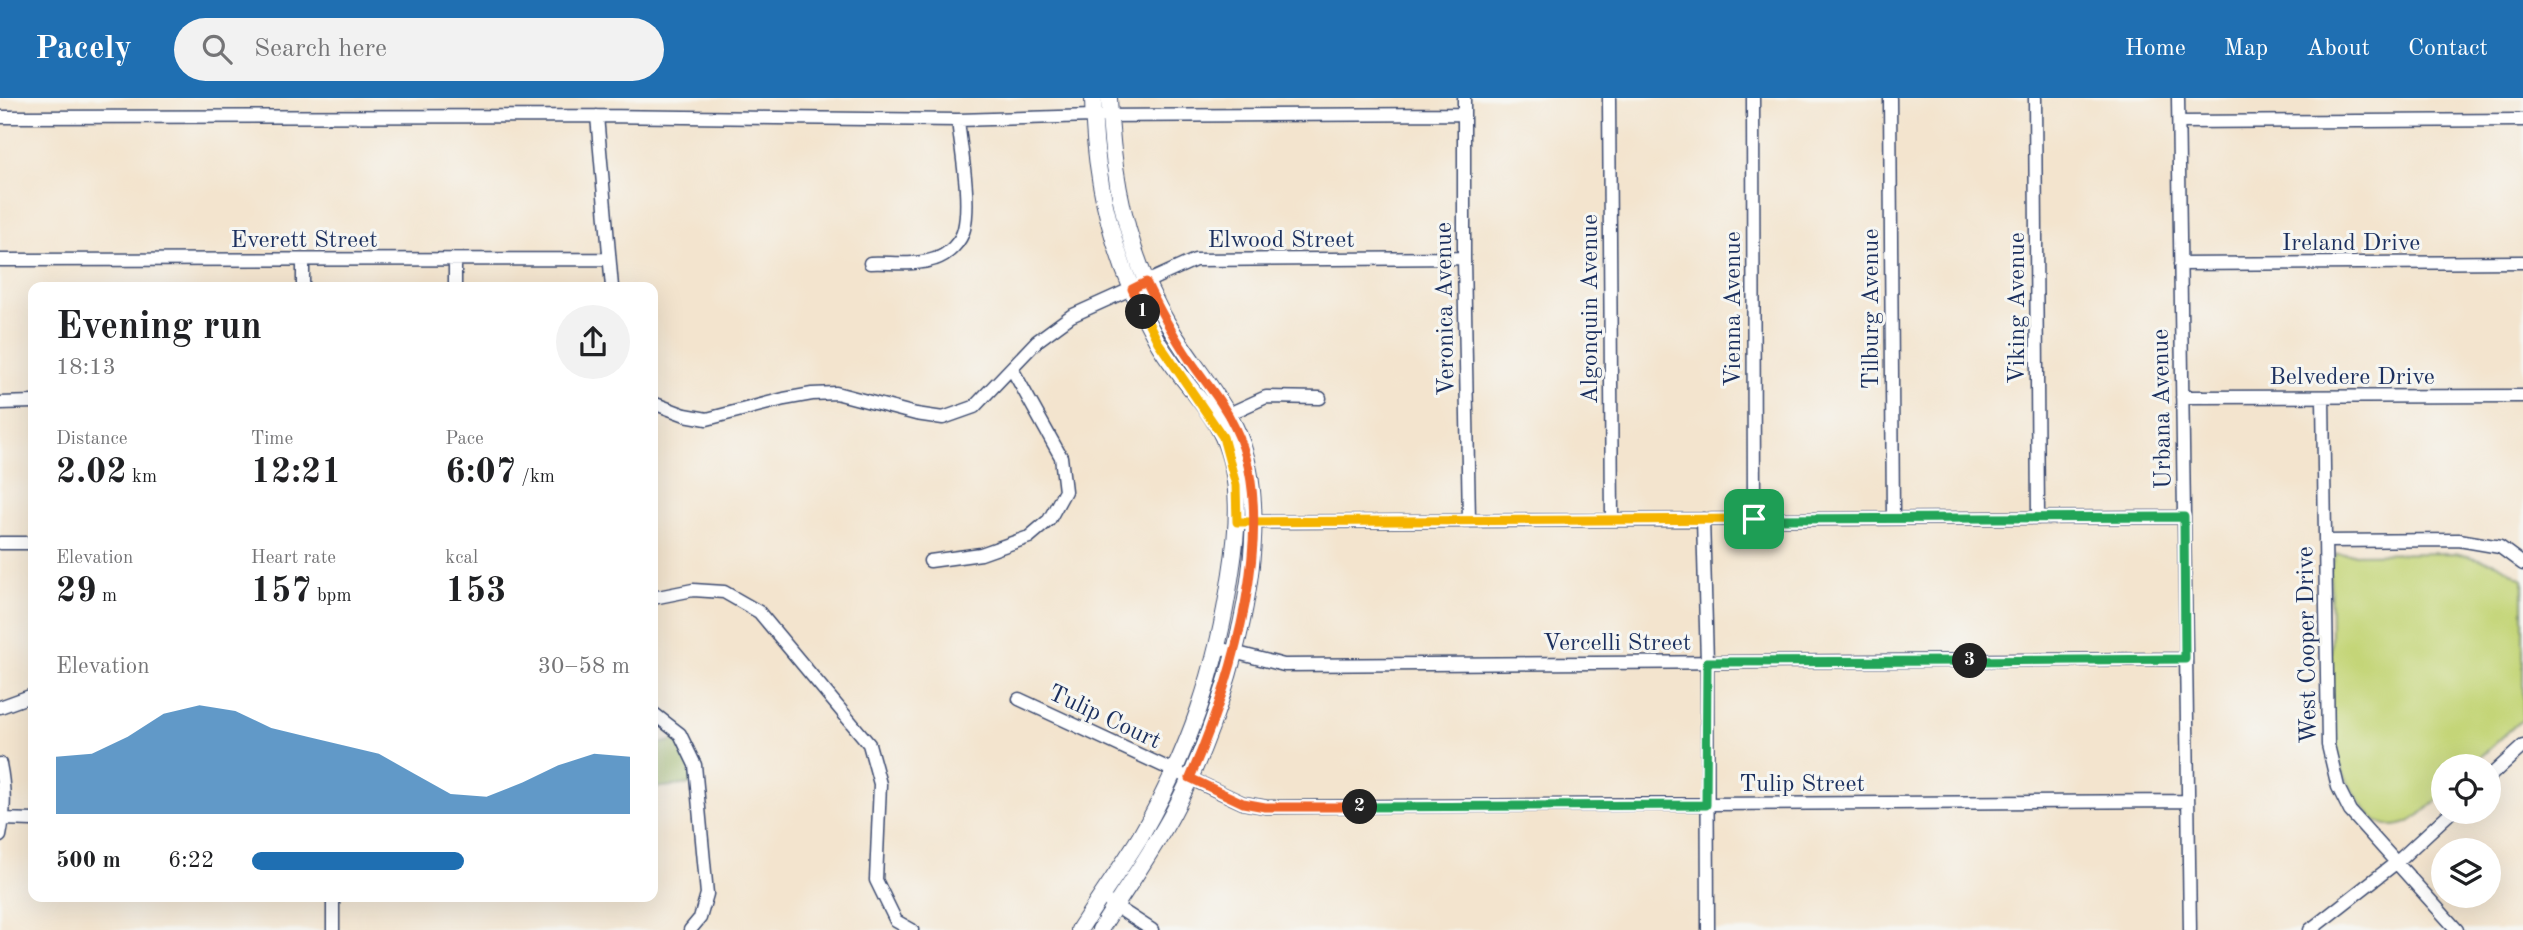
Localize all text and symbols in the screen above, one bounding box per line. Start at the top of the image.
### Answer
search box [174,18,664,81]
icon: search [198,30,236,68]
text: Pacely [35,33,132,66]
text: Search here [254,36,387,62]
text: Home [2125,37,2186,61]
text: Map [2224,37,2268,61]
text: About [2306,37,2370,61]
text: Contact [2408,37,2488,61]
street label: Algonquin Avenue [1579,214,1603,404]
street label: Veronica Avenue [1432,222,1460,396]
street label: Everett Street [230,229,378,253]
street label: Elwood Street [1207,229,1355,253]
street label: Tilburg Avenue [1860,229,1884,389]
street label: Vienna Avenue [1722,231,1746,387]
street label: Viking Avenue [2006,232,2030,384]
street label: Ireland Drive [2282,232,2420,256]
pin: 1 [1126,294,1160,330]
text: 1 [1137,302,1148,321]
button: share [556,305,630,379]
text: Evening run [56,309,262,347]
street label: Urbana Avenue [2150,329,2176,489]
text: 18:13 [56,356,116,379]
street label: Belvedere Drive [2269,366,2435,390]
text: Distance [56,430,128,449]
text: Time [251,430,293,449]
text: Pace [445,430,484,449]
text: 2.02 [56,455,127,490]
text: 12:21 [251,455,342,490]
text: 6:07 [445,455,516,490]
text: km [127,468,157,487]
text: /km [516,468,555,487]
pin [1724,489,1784,549]
icon: arrive [1735,500,1773,538]
street label: West Cooper Drive [2294,546,2322,744]
text: Elevation [56,549,133,568]
text: Heart rate [251,549,336,568]
text: kcal [445,549,478,568]
text: 29 [56,574,97,609]
text: 157 [251,574,312,609]
text: 153 [445,574,506,609]
text: m [97,587,117,606]
text: bpm [312,587,352,606]
street label: Vercelli Street [1543,632,1691,656]
pin: 3 [1952,644,1988,678]
text: 3 [1964,651,1975,670]
text: Elevation [56,655,150,678]
text: 30–58 m [538,655,630,678]
street label: Tulip Court [1044,681,1164,754]
map controls [2431,754,2501,908]
button: locate [2431,754,2501,824]
street label: Tulip Street [1739,773,1865,797]
pin: 2 [1342,790,1378,824]
text: 2 [1354,797,1365,816]
button: layers [2431,838,2501,908]
text: 500 m [56,849,121,872]
text: 6:22 [168,849,214,872]

